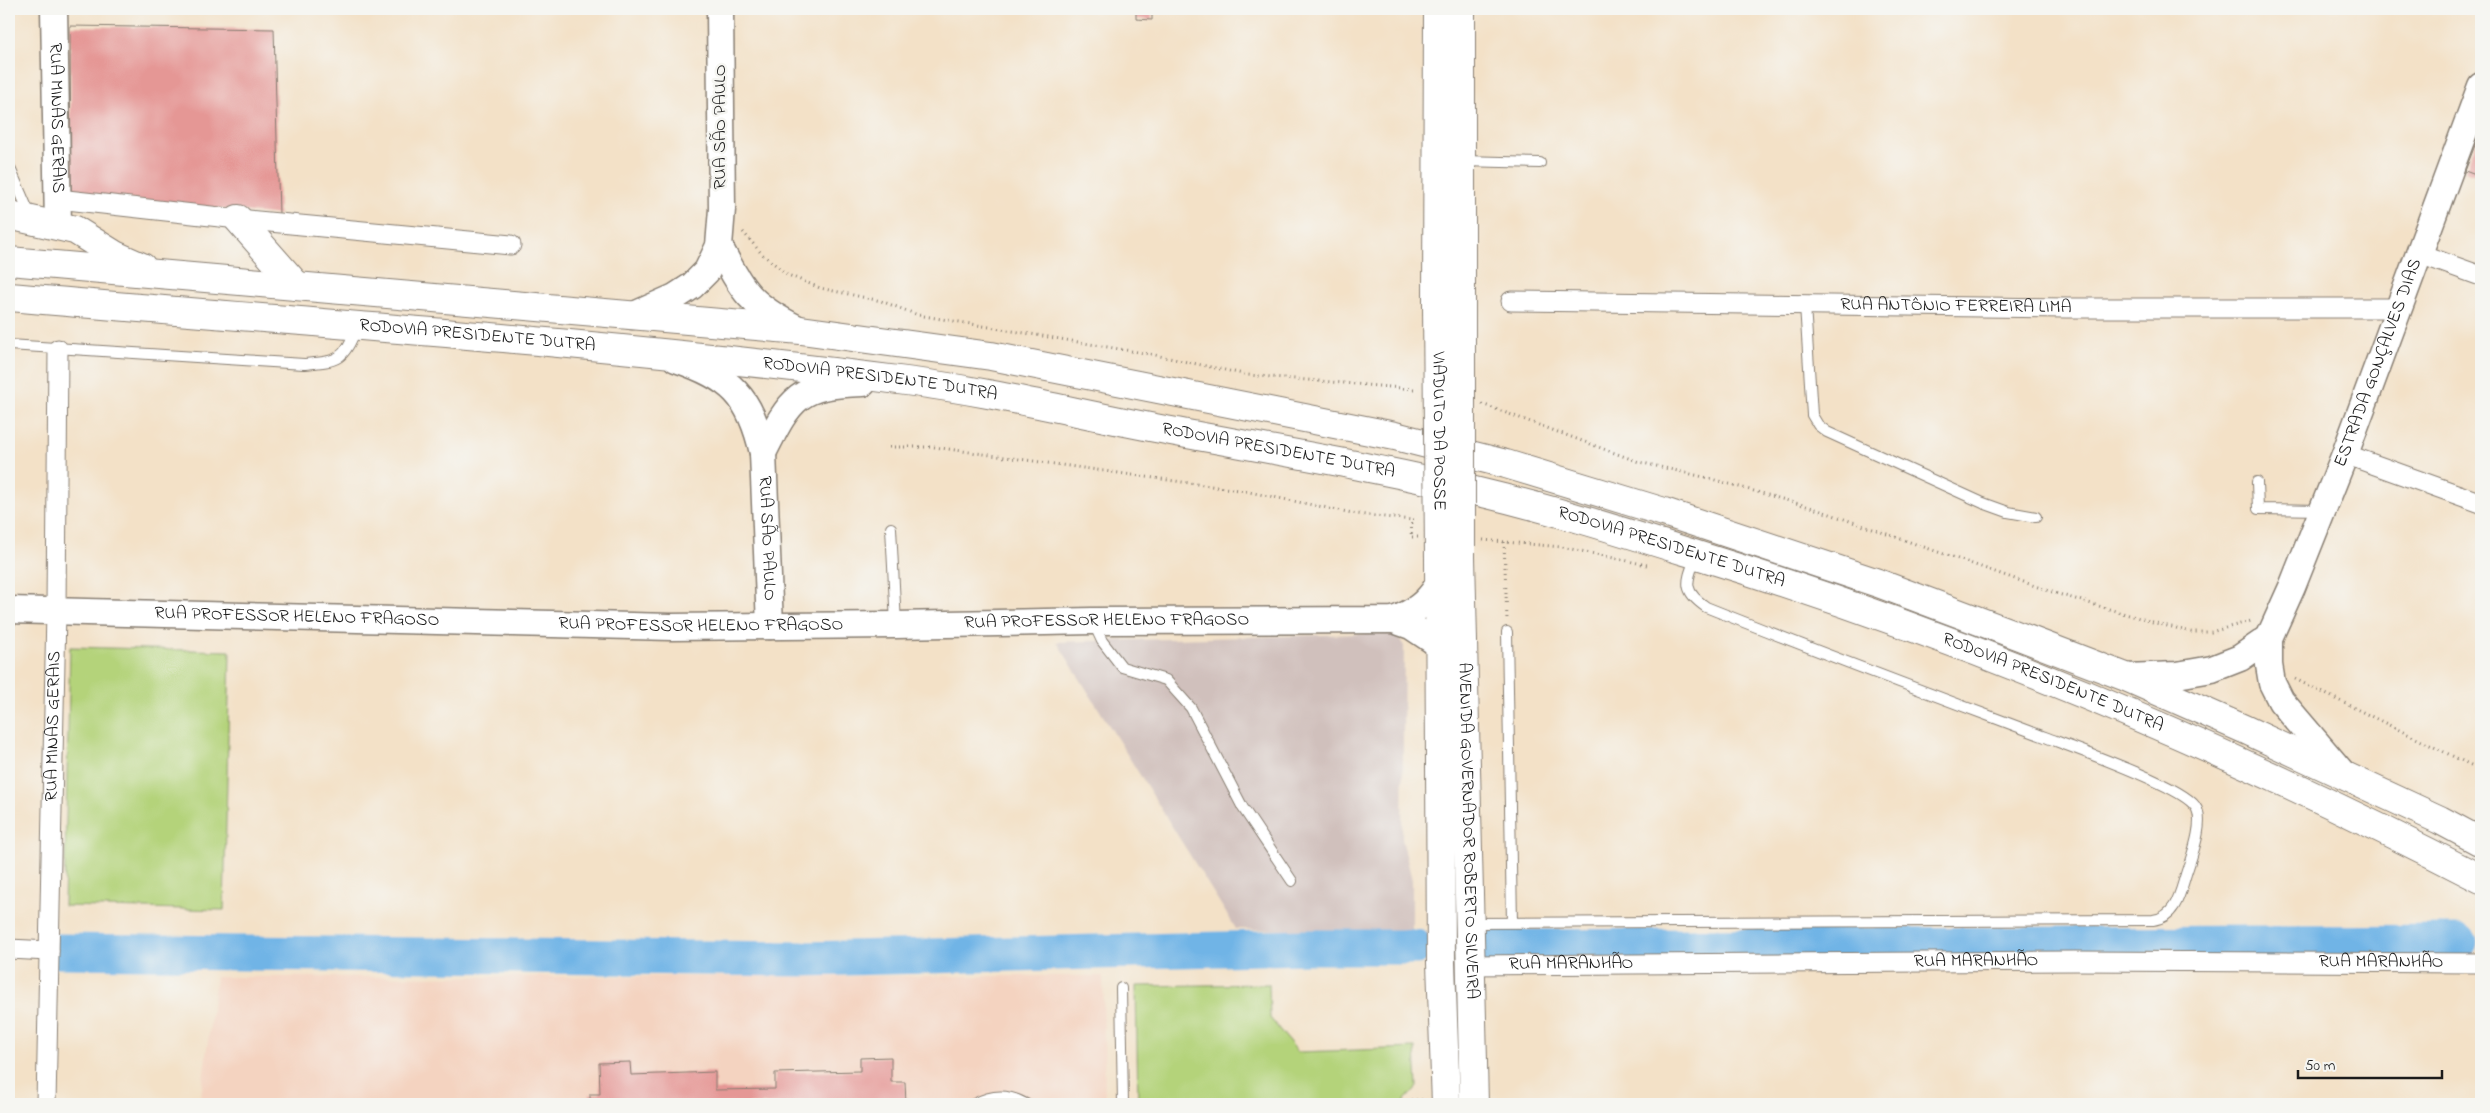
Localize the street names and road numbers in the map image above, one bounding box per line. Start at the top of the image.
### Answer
street label: RUA MINAS GERAIS [42,42,70,193]
street label: RUA SÃO PAULO [708,64,734,190]
street label: ESTRADA GONÇALVES DIAS [2328,255,2429,471]
street label: RUA ANTÔNIO FERREIRA LIMA [1840,292,2072,321]
street label: RODOVIA PRESIDENTE DUTRA [358,313,597,359]
street label: VIADUTO DA POSSE [1424,350,1452,511]
street label: RODOVIA PRESIDENTE DUTRA [761,351,1000,409]
street label: RODOVIA PRESIDENTE DUTRA [1160,417,1397,486]
street label: RUA SÃO PAULO [751,475,782,602]
street label: RODOVIA PRESIDENTE DUTRA [1555,500,1788,595]
street label: RUA PROFESSOR HELENO FRAGOSO [154,601,440,634]
street label: RUA PROFESSOR HELENO FRAGOSO [964,607,1249,637]
street label: RUA PROFESSOR HELENO FRAGOSO [558,611,843,640]
street label: RODOVIA PRESIDENTE DUTRA [1938,627,2168,739]
street label: RUA MINAS GERAIS [39,651,68,802]
street label: AVENIDA GOVERNADOR ROBERTO SILVEIRA [1451,662,1485,1000]
street label: RUA MARANHÃO [1914,948,2038,975]
street label: RUA MARANHÃO [2319,949,2443,976]
street label: RUA MARANHÃO [1509,951,1633,978]

